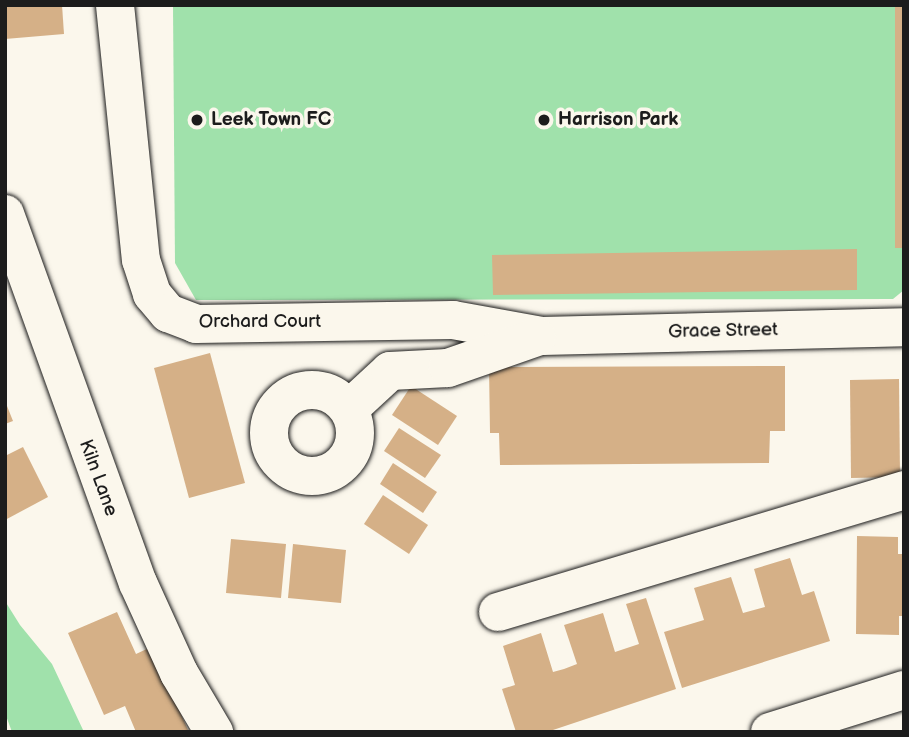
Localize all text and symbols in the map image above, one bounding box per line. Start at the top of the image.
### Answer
place label: Leek Town FC [211,109,331,131]
place label: Harrison Park [558,109,678,131]
marker: Leek Town FC [189,112,205,128]
marker: Harrison Park [536,112,552,128]
street label: Orchard Court [199,311,321,333]
street label: Grace Street [668,319,778,343]
street label: Kiln Lane [74,437,122,519]

